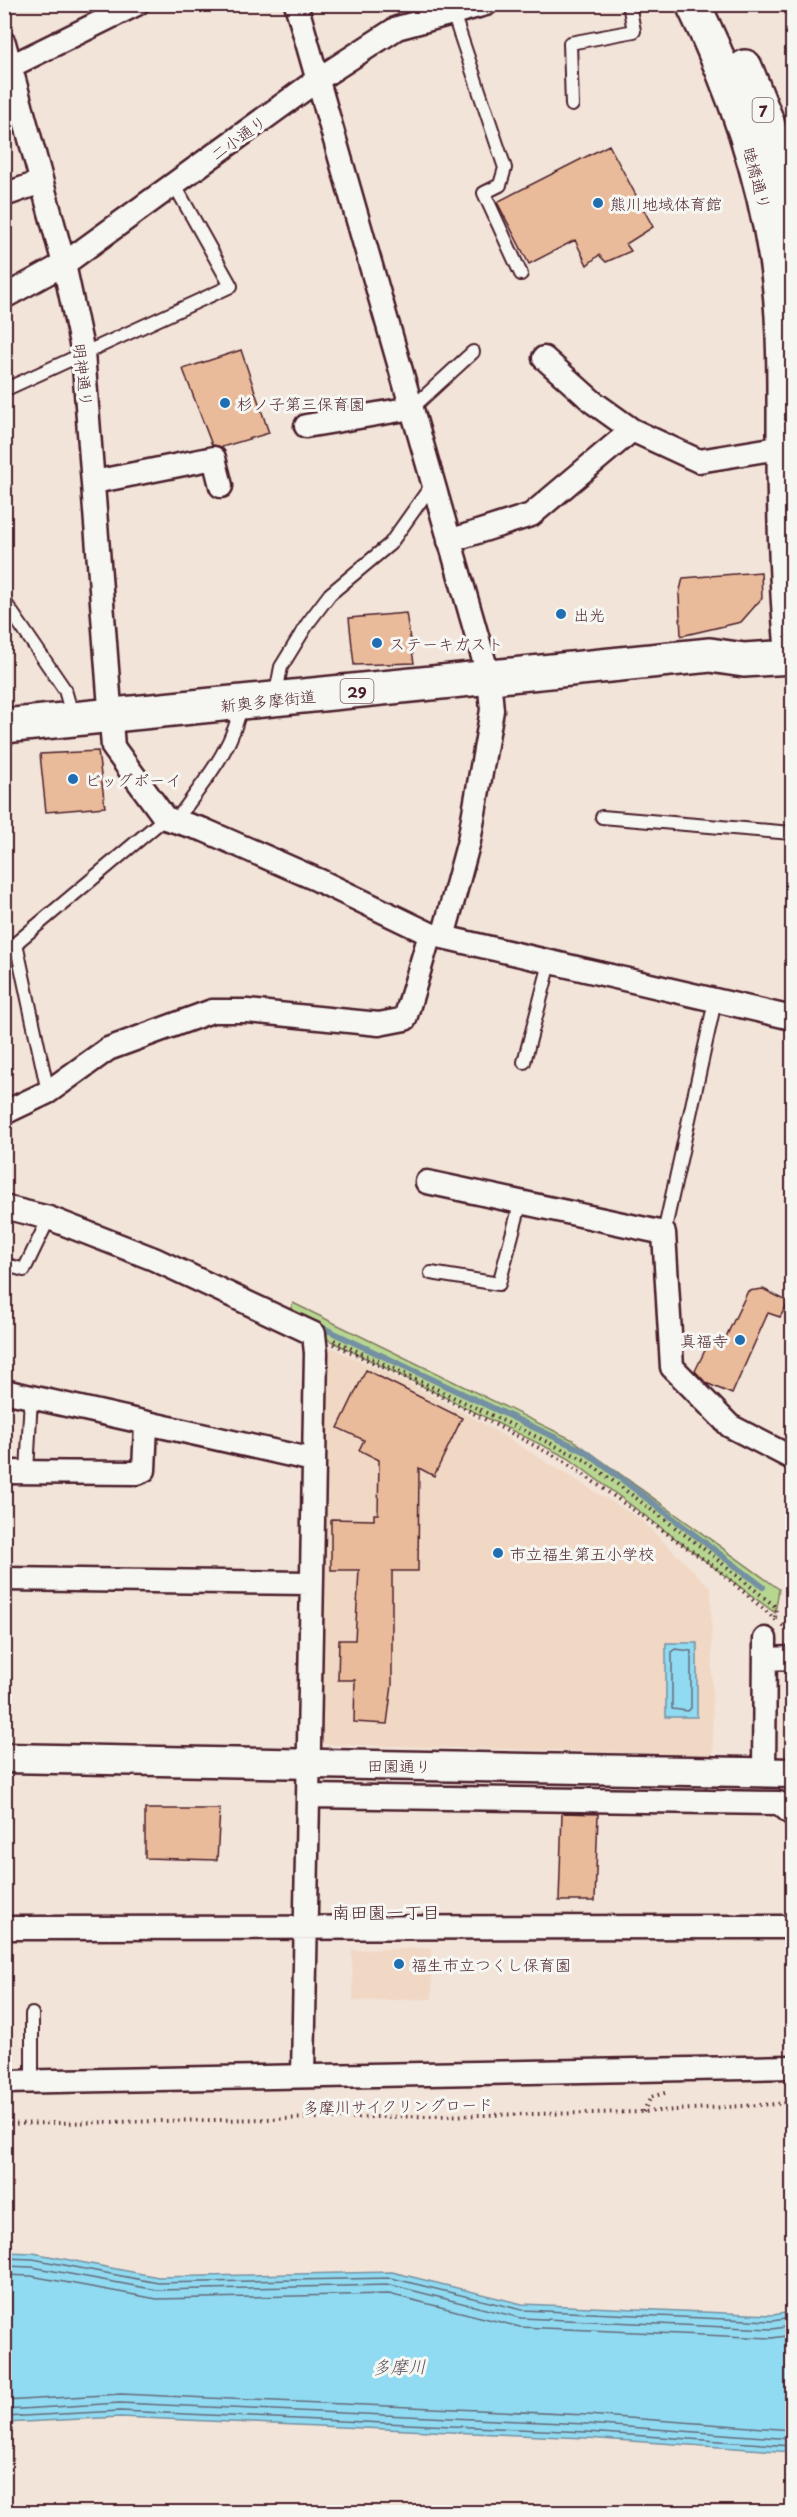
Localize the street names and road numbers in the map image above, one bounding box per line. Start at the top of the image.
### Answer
road number: 7 [752,98,774,122]
street label: 二小通り [205,108,271,166]
street label: 睦橋通り [738,144,778,212]
street label: 明神通り [68,342,100,408]
road number: 29 [340,679,374,703]
street label: 新奥多摩街道 [219,683,317,717]
street label: 田園通り [367,1752,431,1778]
street label: 多摩川サイクリングロード [303,2091,493,2119]

